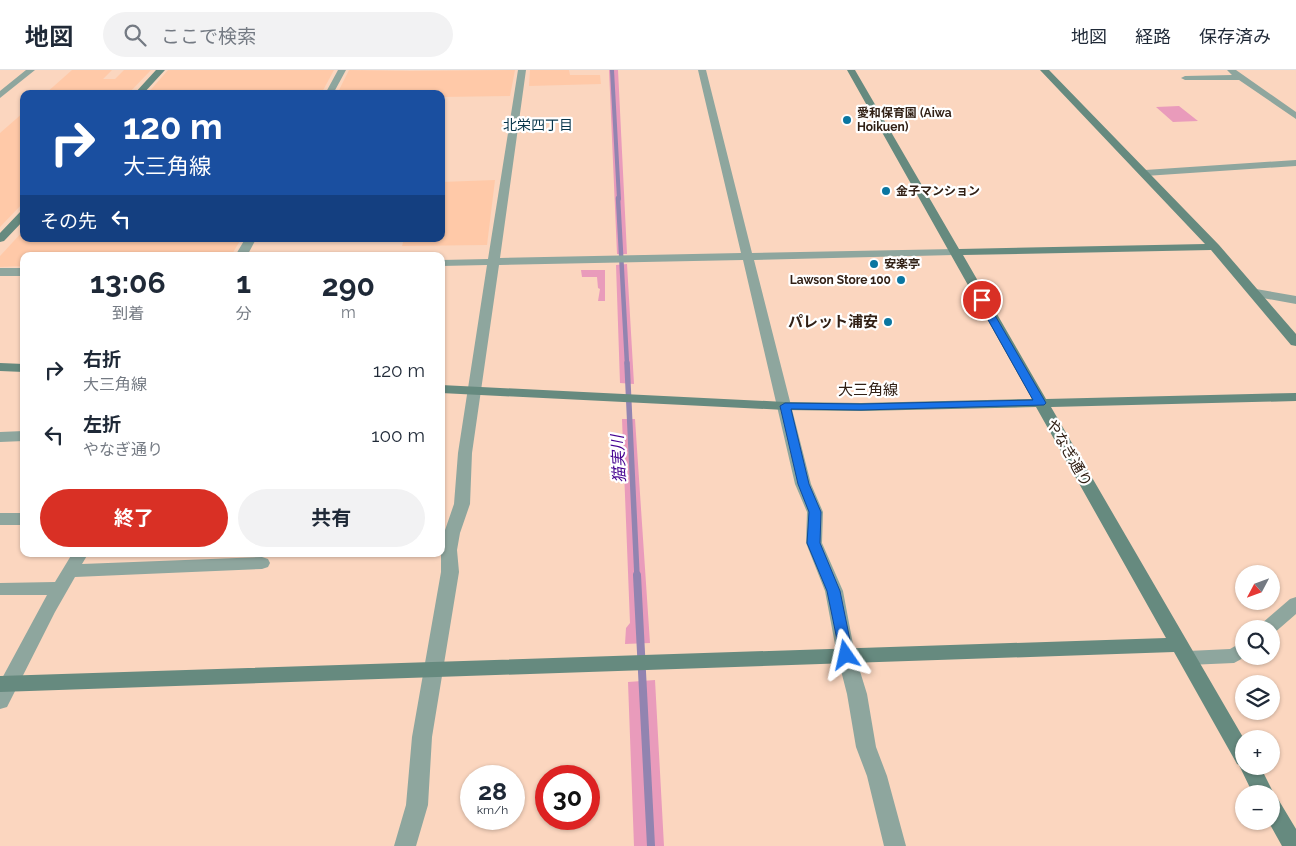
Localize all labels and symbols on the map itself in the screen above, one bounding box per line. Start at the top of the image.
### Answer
place label: 愛和保育園 (Aiwa Hoikuen) [857,106,952,134]
marker: 愛和保育園 (Aiwa Hoikuen) [841,114,853,126]
district label: 北栄四丁目 [503,117,573,133]
place label: 金子マンション [896,184,980,198]
marker: 金子マンション [880,185,892,197]
place label: 安楽亭 [884,257,920,271]
marker: 安楽亭 [868,258,880,270]
place label: Lawson Store 100 [790,273,891,287]
marker: Lawson Store 100 [895,274,907,286]
pin [961,279,1003,321]
place label: パレット浦安 [788,313,878,331]
marker: パレット浦安 [882,316,894,328]
street label: 大三角線 [838,381,898,399]
street label: やなぎ通り [1042,416,1096,490]
water label: 猫実川 [608,433,629,483]
north arrow [1235,565,1280,610]
position arrow [819,628,871,680]
speed limit sign: 30 [535,765,600,830]

